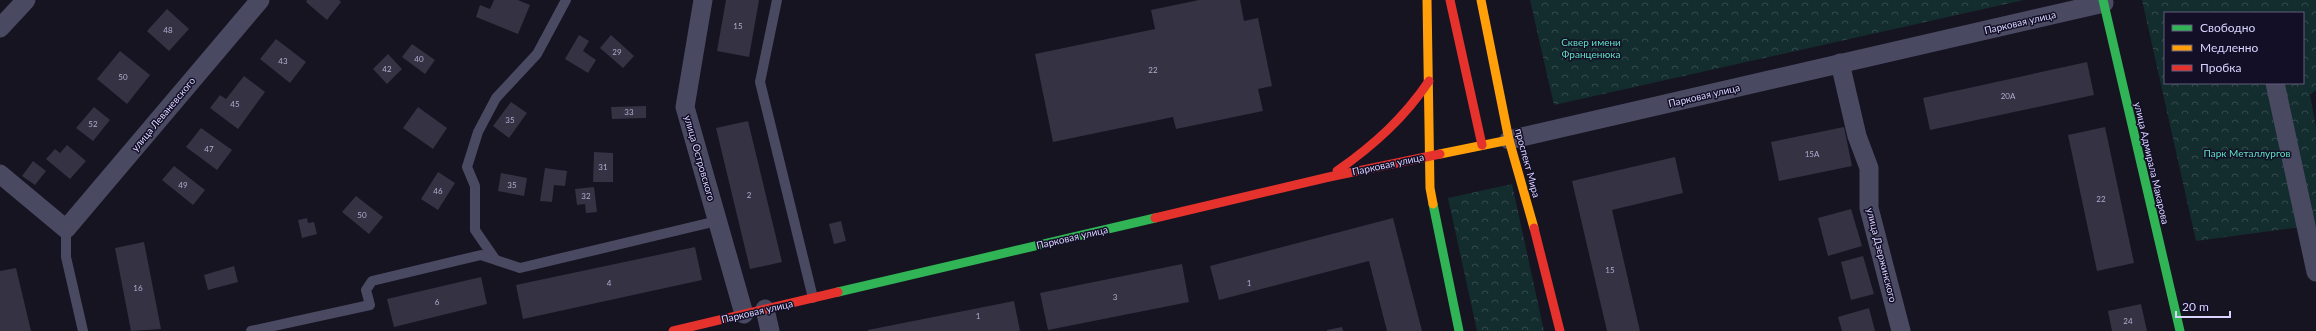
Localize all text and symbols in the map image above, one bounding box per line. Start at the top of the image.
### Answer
street label: Парковая улица [1983,8,2057,36]
legend [2164,12,2304,84]
text: Свободно [2200,20,2256,35]
house number: 15 [733,21,743,31]
house number: 48 [163,25,173,35]
park label: Сквер имени Франценюка [1561,36,1621,60]
text: Медленно [2200,40,2259,55]
house number: 29 [612,47,622,57]
house number: 40 [414,54,424,64]
house number: 43 [278,56,288,66]
text: Пробка [2200,60,2241,75]
house number: 42 [382,64,392,74]
house number: 22 [1148,65,1158,75]
house number: 50 [118,72,128,82]
street label: улица Леваневского [128,74,198,154]
street label: Парковая улица [1667,81,1741,109]
house number: 20А [2001,91,2016,101]
house number: 45 [230,99,240,109]
street label: улица Адмирала Макарова [2132,101,2172,225]
house number: 33 [624,107,634,117]
street label: улица Островского [682,114,718,203]
house number: 35 [505,115,515,125]
house number: 52 [88,119,98,129]
street label: проспект Мира [1513,127,1543,199]
house number: 47 [204,144,214,154]
park label: Парк Металлургов [2204,147,2290,159]
house number: 15А [1805,149,1820,159]
street label: Парковая улица [1351,151,1425,177]
house number: 31 [598,162,608,172]
house number: 49 [178,180,188,190]
house number: 35 [507,180,517,190]
house number: 46 [433,186,443,196]
house number: 2 [747,190,752,200]
house number: 32 [581,191,591,201]
house number: 22 [2096,194,2106,204]
street label: улица Дзержинского [1864,206,1900,304]
house number: 50 [357,210,367,220]
street label: Парковая улица [1035,223,1109,251]
house number: 15 [1605,265,1615,275]
house number: 4 [607,278,612,288]
house number: 1 [1247,278,1252,288]
house number: 16 [133,283,143,293]
house number: 3 [1113,292,1118,302]
scale bar [2176,293,2230,319]
house number: 6 [435,297,440,307]
street label: Парковая улица [720,297,794,325]
text: 20 m [2182,299,2209,314]
house number: 1 [976,311,981,321]
house number: 24 [2123,316,2133,326]

